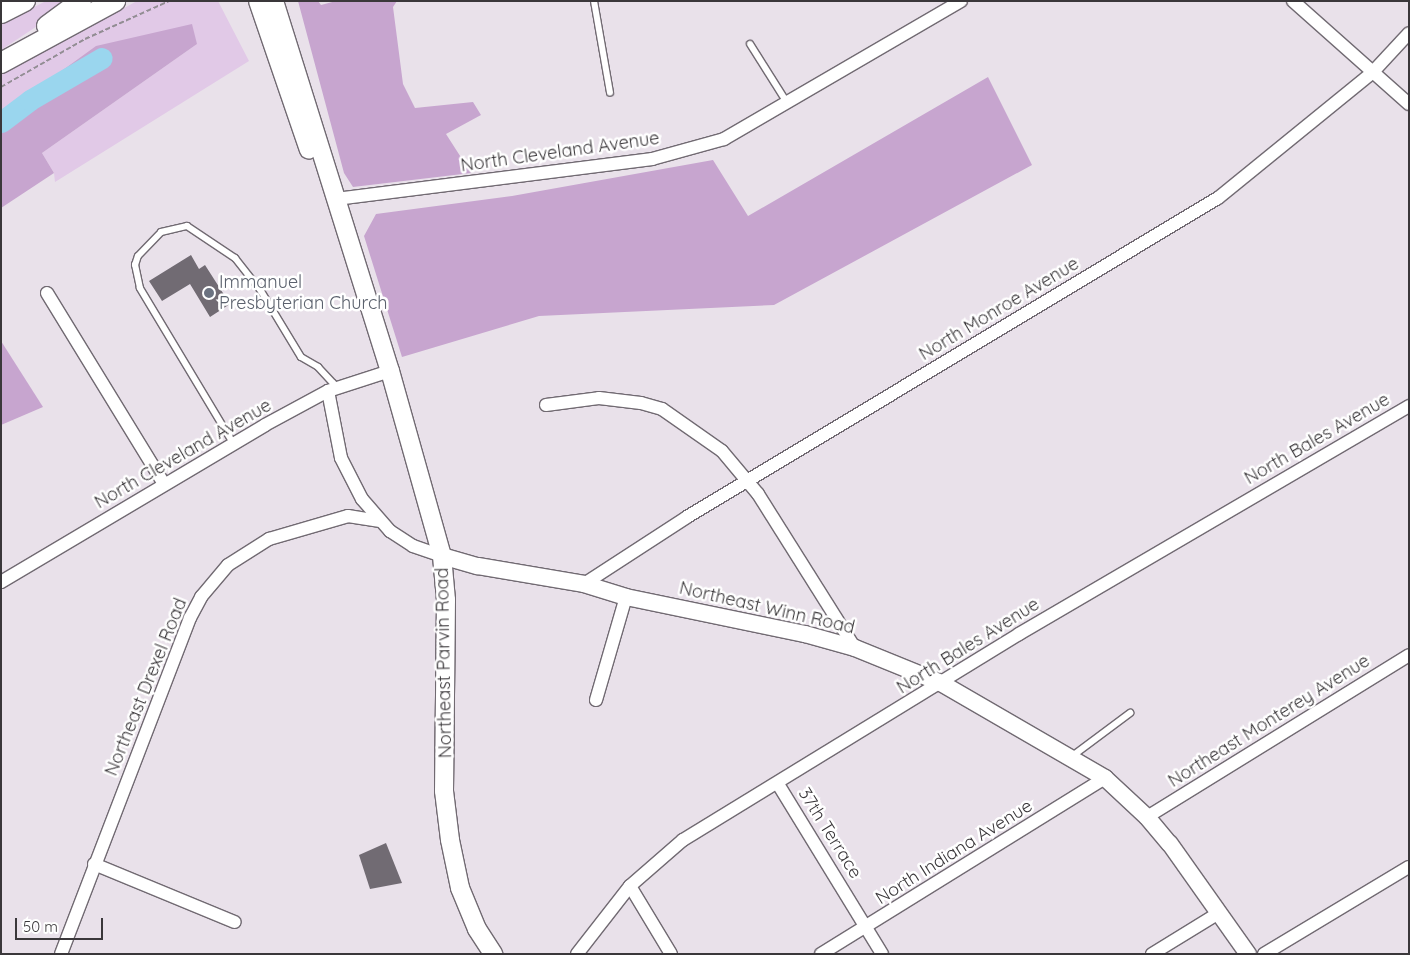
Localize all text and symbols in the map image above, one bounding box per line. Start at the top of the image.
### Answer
street label: North Cleveland Avenue [459,127,661,177]
street label: North Monroe Avenue [915,253,1083,365]
place label: Immanuel Presbyterian Church [219,272,387,314]
marker: Immanuel Presbyterian Church [203,287,215,299]
street label: North Bales Avenue [1241,389,1393,489]
street label: North Cleveland Avenue [91,395,275,513]
street label: Northeast Parvin Road [432,568,456,758]
street label: Northeast Winn Road [677,577,857,639]
street label: North Bales Avenue [893,593,1043,699]
street label: Northeast Drexel Road [100,595,192,779]
street label: Northeast Monterey Avenue [1164,650,1374,792]
street label: 37th Terrace [794,784,866,882]
street label: North Indiana Avenue [872,795,1036,909]
scale bar [18,908,105,940]
text: 50 m [23,917,58,936]

